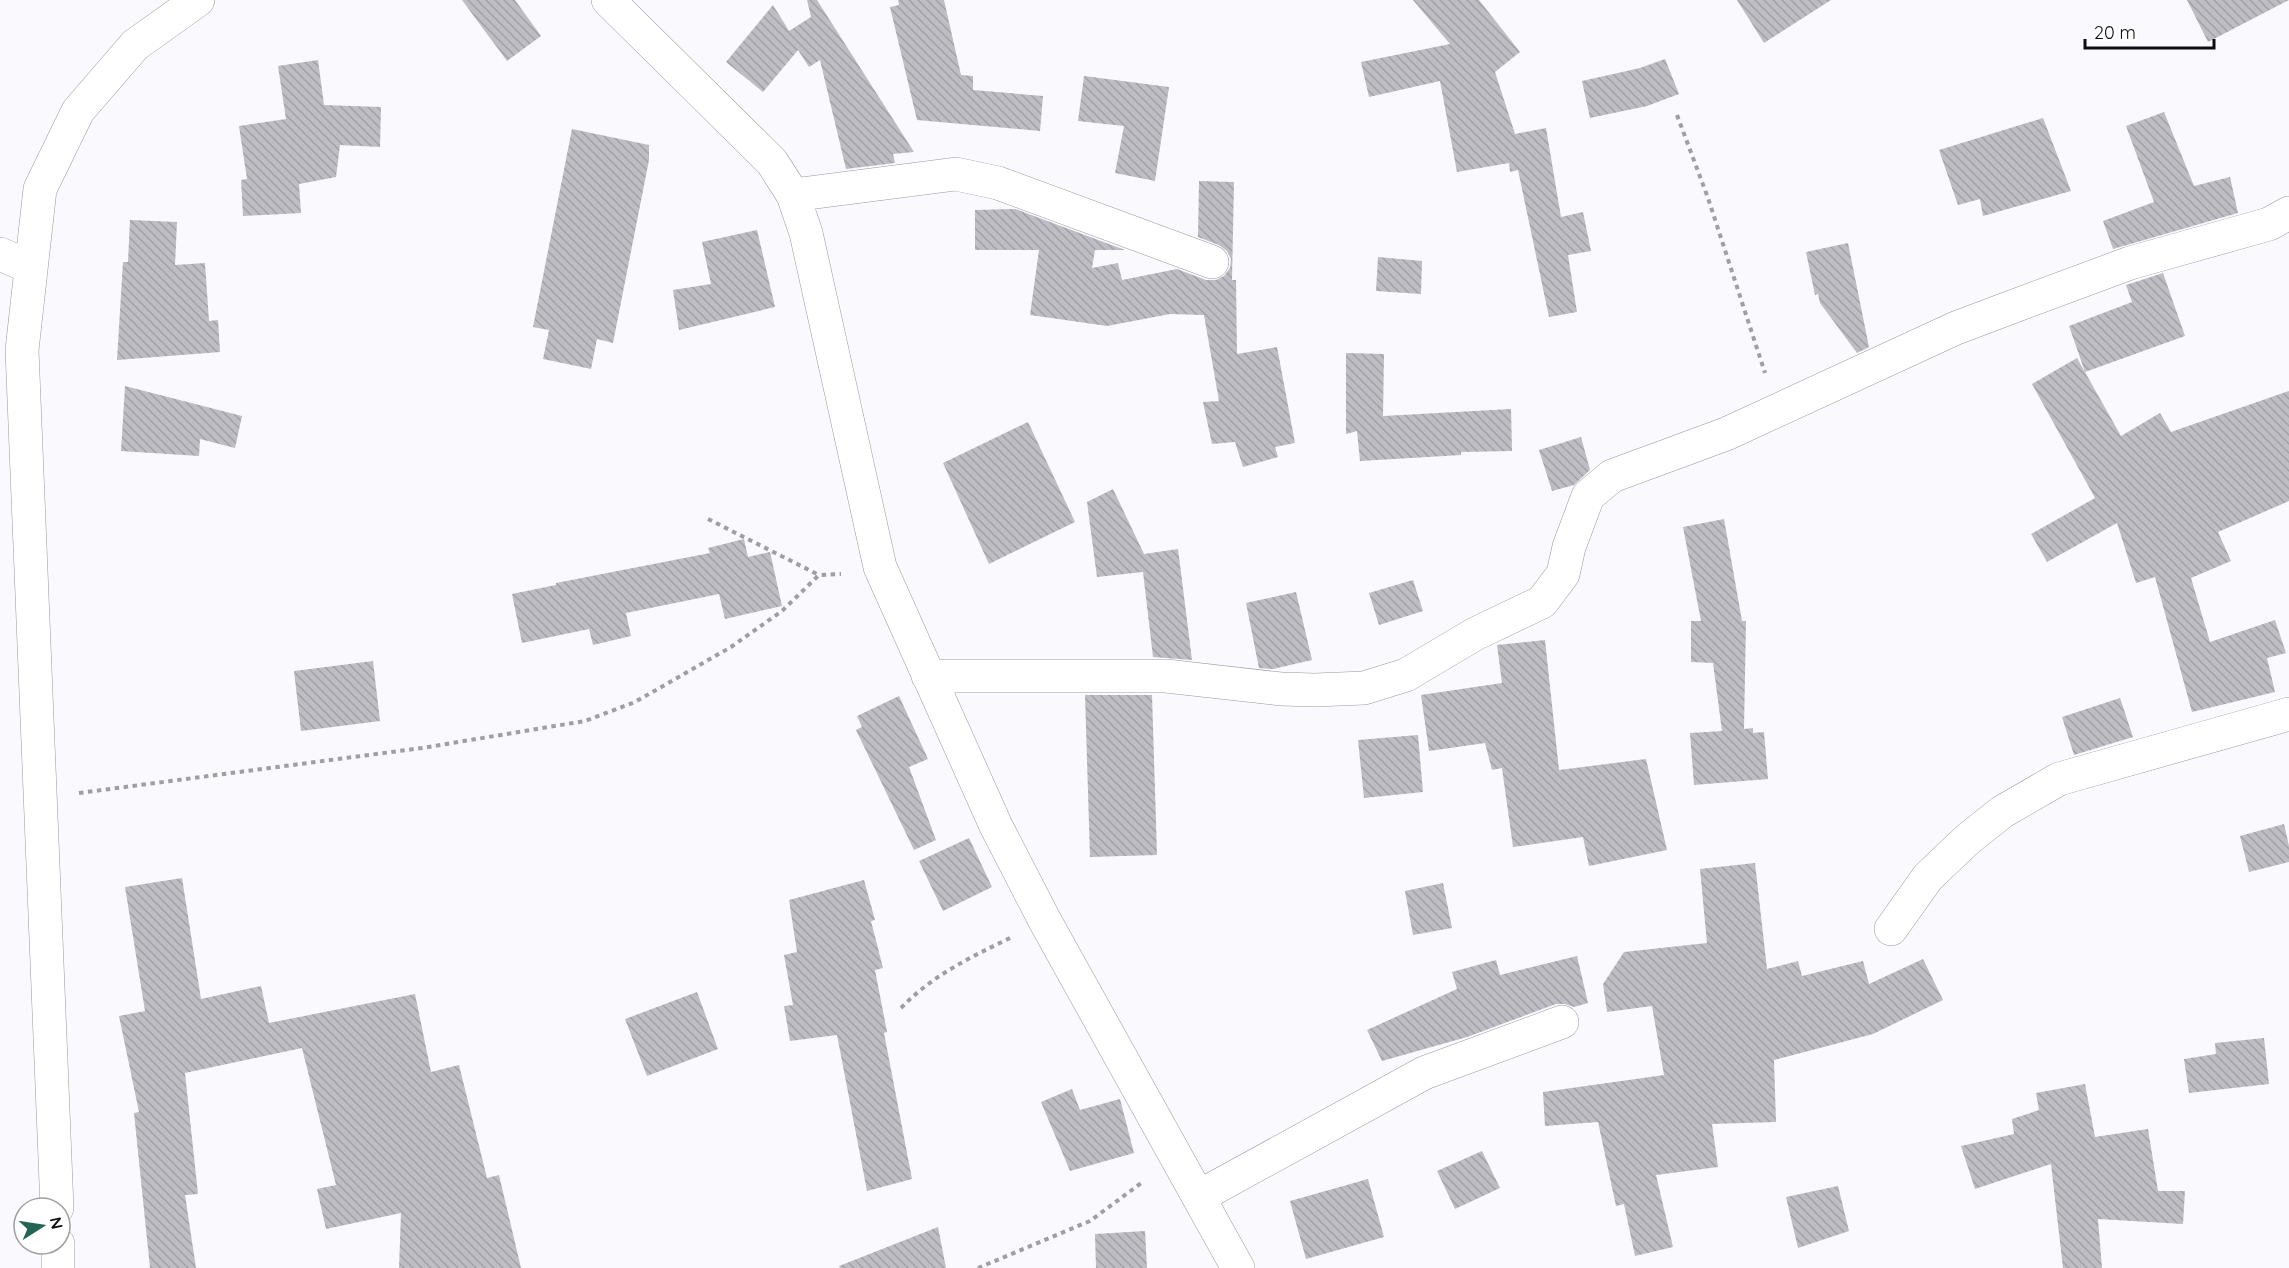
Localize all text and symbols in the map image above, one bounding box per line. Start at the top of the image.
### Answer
scale bar [2085,12,2214,50]
text: 20 m [2094,21,2136,44]
north arrow [12,1196,72,1256]
text: N [46,1215,68,1231]

